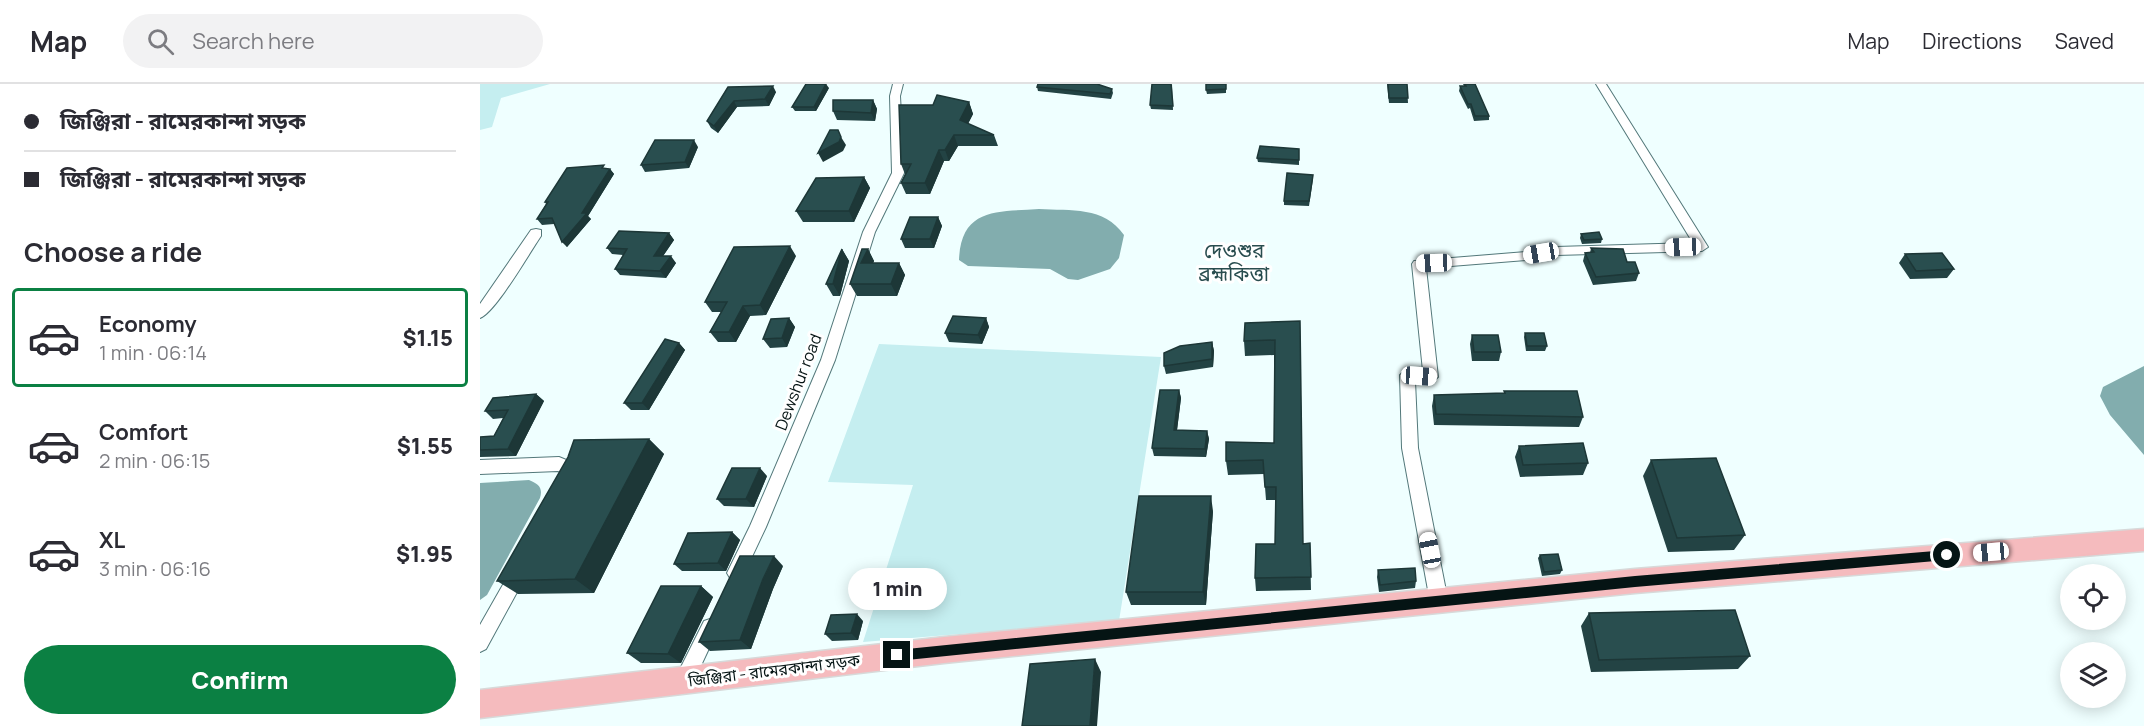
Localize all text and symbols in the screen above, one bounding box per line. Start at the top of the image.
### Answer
search box [123,14,543,68]
text: Map [30,22,87,60]
icon: search [144,25,177,58]
text: Search here [192,26,315,56]
text: Map [1848,27,1889,55]
text: Directions [1922,27,2022,55]
text: Saved [2055,27,2114,55]
text: জিঞ্জিরা - রামেরকান্দা সড়ক [60,106,306,136]
text: জিঞ্জিরা - রামেরকান্দা সড়ক [60,164,306,194]
text: Choose a ride [24,233,202,270]
district label: দেওশুর ব্রহ্মকিত্তা [1198,237,1270,287]
car [1665,237,1701,257]
car [1522,241,1560,265]
car [1416,253,1452,273]
text: Economy [99,309,197,339]
icon: car [27,311,81,365]
text: $1.15 [402,323,453,353]
street label: Dewshur road [770,331,826,433]
text: 1 min · 06:14 [99,339,207,366]
car [1400,366,1438,386]
text: Comfort [99,417,188,447]
icon: car [27,419,81,473]
text: $1.55 [397,431,453,461]
text: 2 min · 06:15 [99,447,210,474]
text: XL [99,525,125,555]
icon: car [27,527,81,581]
car [1418,531,1442,569]
text: $1.95 [396,539,453,569]
route start [1933,541,1960,568]
car [1972,541,2010,563]
text: 3 min · 06:16 [99,555,211,582]
map controls [2060,564,2126,708]
button: locate [2060,564,2126,630]
callout: 1 min [848,568,946,610]
text: 1 min [872,575,923,602]
route end [883,641,910,668]
button: layers [2060,642,2126,708]
button: Confirm [24,645,456,714]
street label: জিঞ্জিরা - রামেরকান্দা সড়ক [686,648,862,692]

